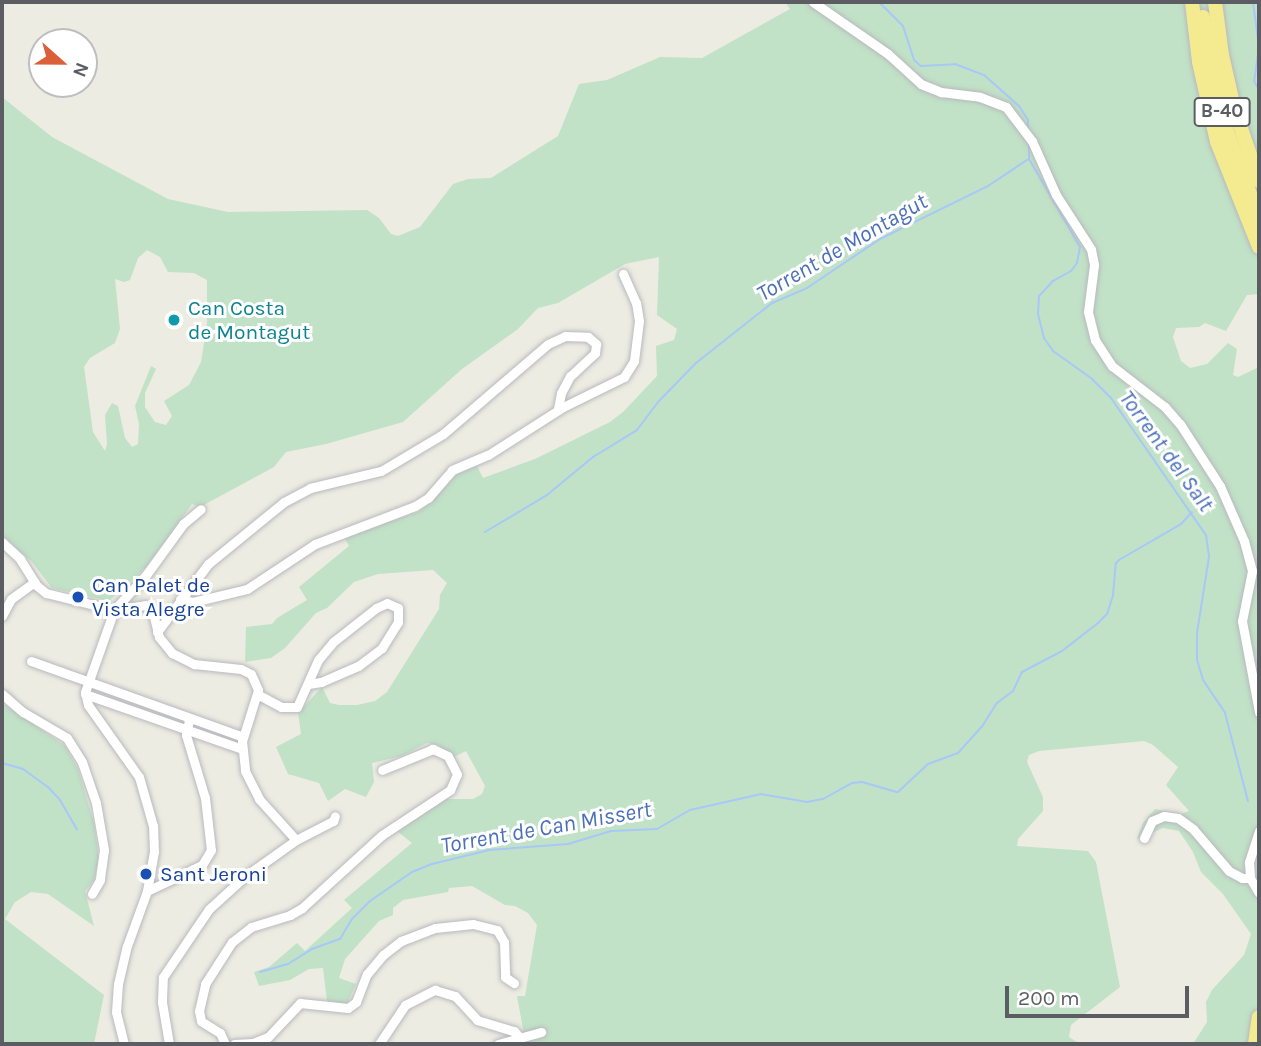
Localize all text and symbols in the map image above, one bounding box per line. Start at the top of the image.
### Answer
north arrow [28,28,98,98]
text: N [68,60,93,80]
road number: B-40 [1192,96,1252,128]
water label: Torrent de Montagut [752,188,932,308]
place label: Can Costa de Montagut [188,295,310,345]
marker: Can Costa de Montagut [166,312,182,328]
water label: Torrent del Salt [1113,385,1219,517]
place label: Can Palet de Vista Alegre [92,572,210,622]
marker: Can Palet de Vista Alegre [70,589,86,605]
water label: Torrent de Can Missert [439,796,653,860]
place label: Sant Jeroni [160,861,267,887]
marker: Sant Jeroni [138,866,154,882]
scale bar [1009,972,1193,1016]
text: 200 m [1018,986,1080,1010]

